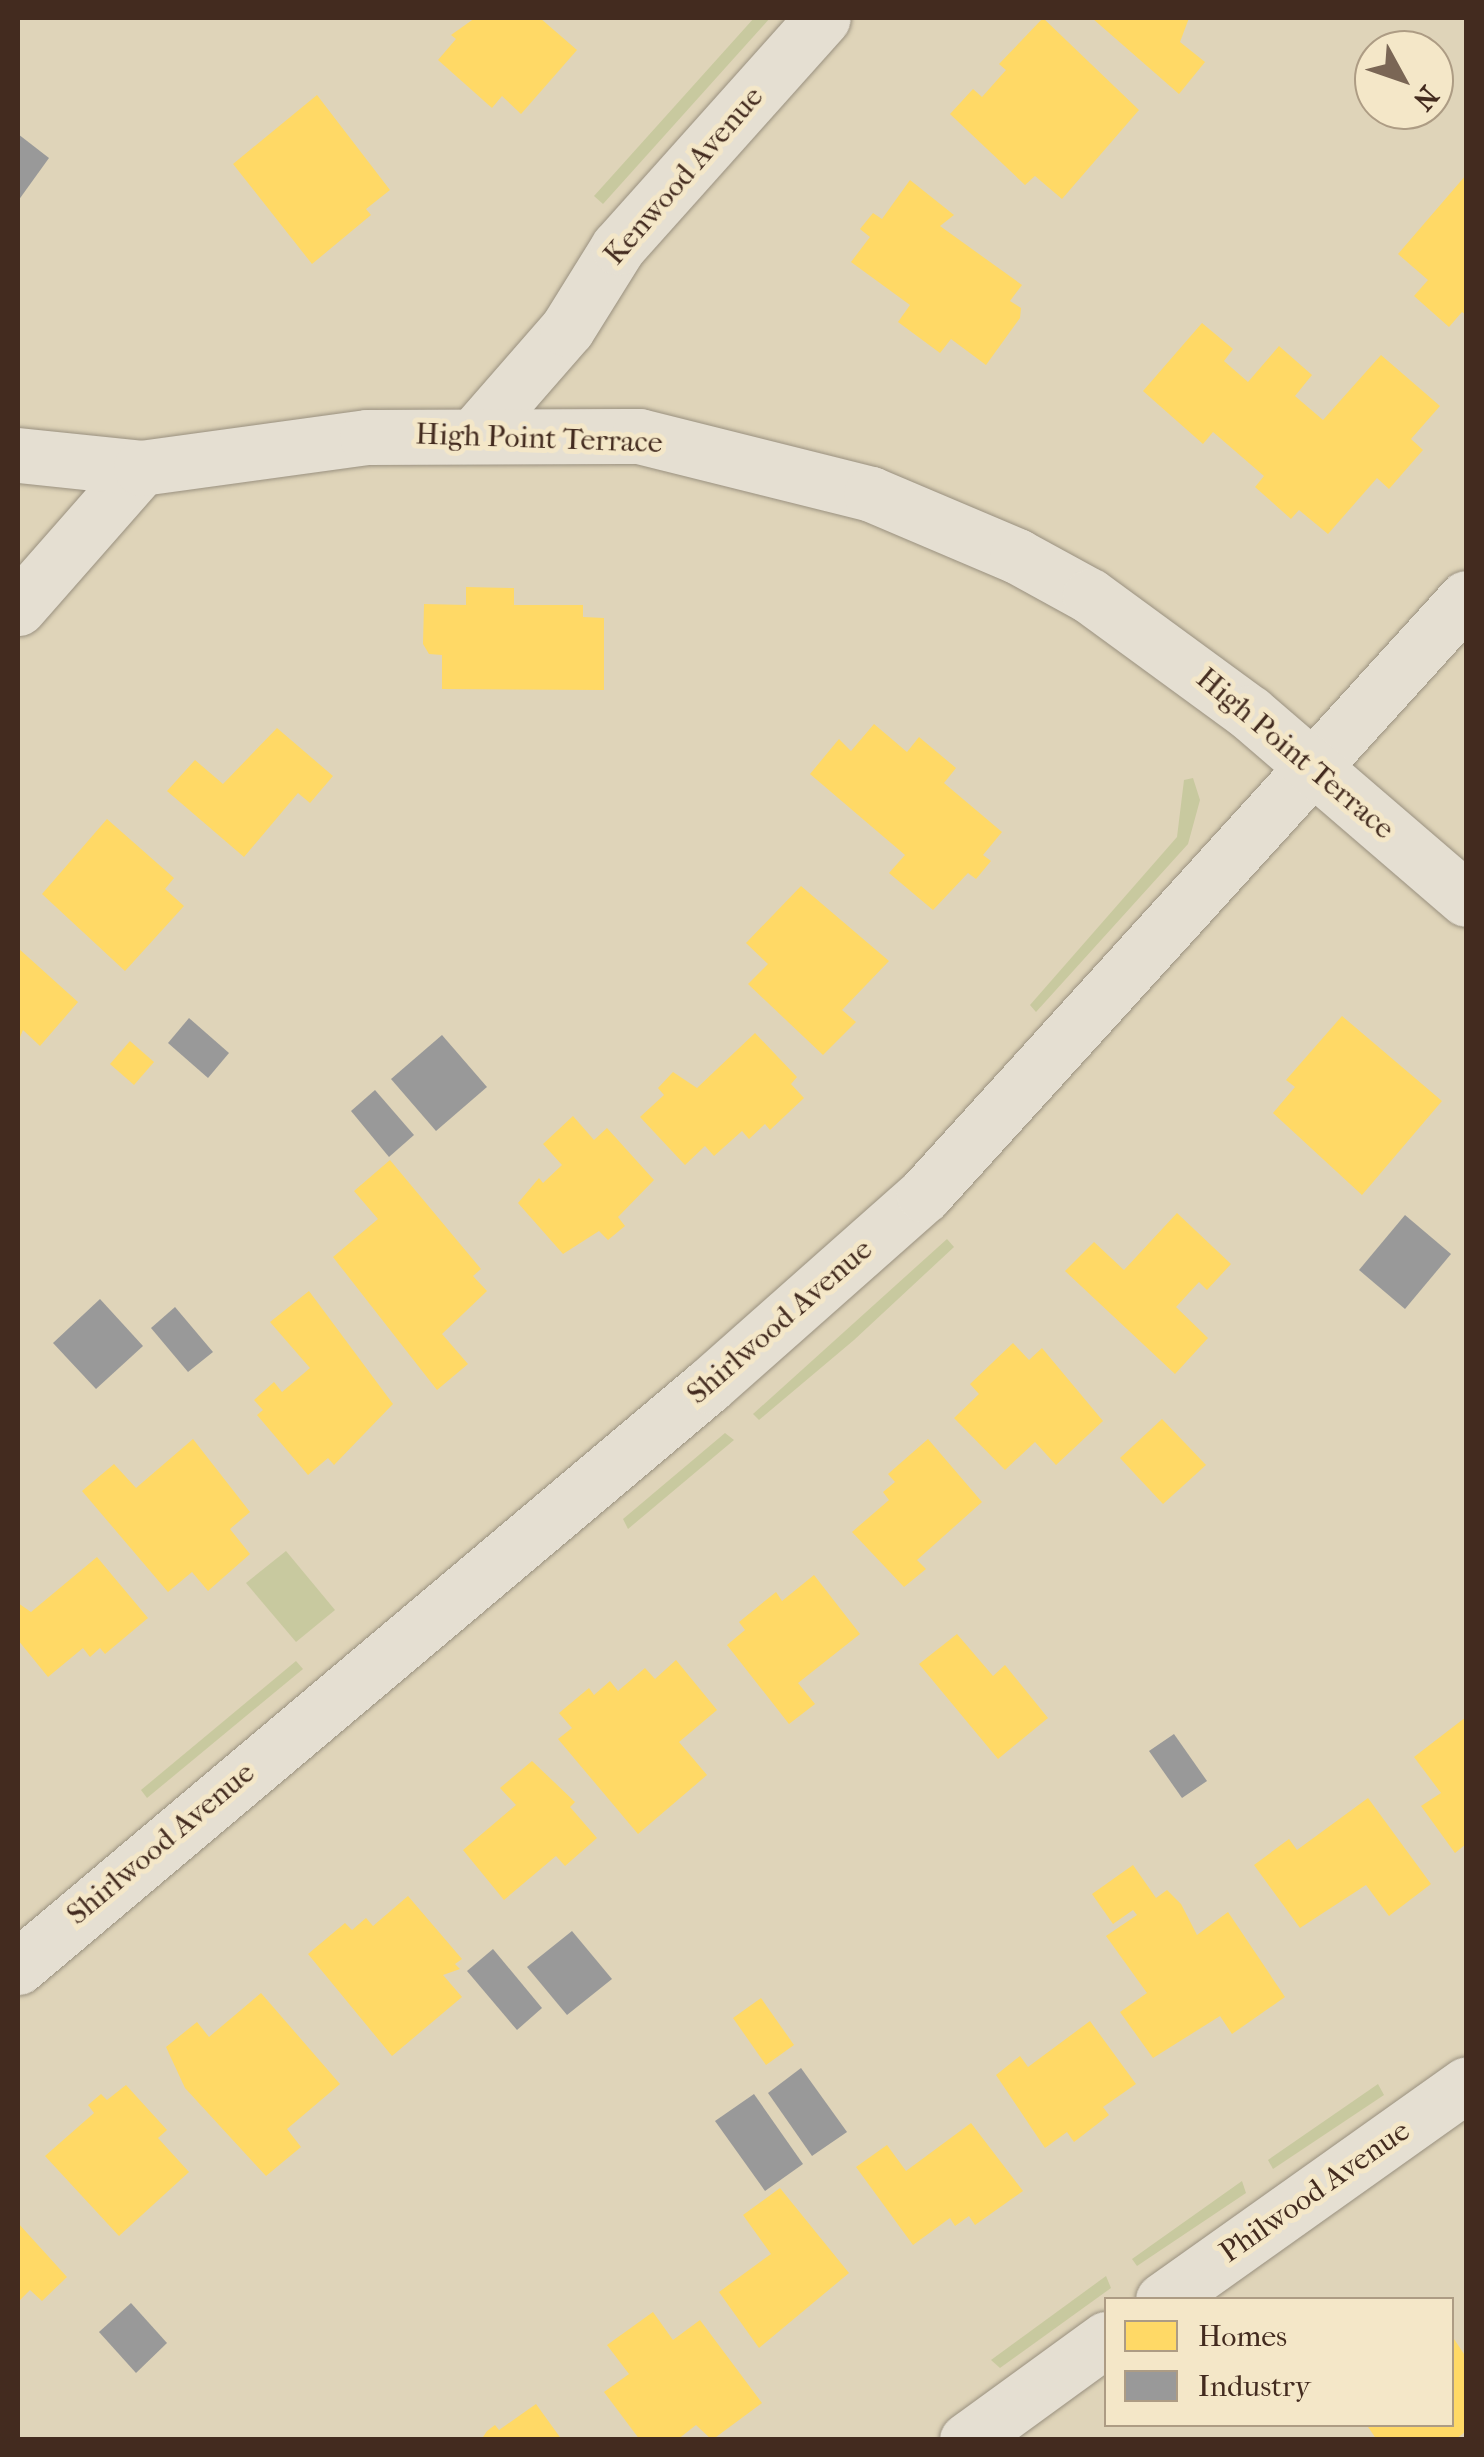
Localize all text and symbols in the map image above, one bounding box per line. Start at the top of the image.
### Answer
north arrow [1354,30,1454,130]
street label: Kenwood Avenue [597,79,771,273]
text: N [1406,80,1445,117]
street label: High Point Terrace [415,417,663,461]
street label: High Point Terrace [1189,661,1401,847]
street label: Shirlwood Avenue [680,1232,880,1412]
street label: Shirlwood Avenue [60,1755,262,1933]
street label: Philwood Avenue [1213,2113,1417,2271]
legend [1104,2297,1454,2427]
text: Homes [1198,2319,1287,2354]
text: Industry [1198,2369,1311,2404]

